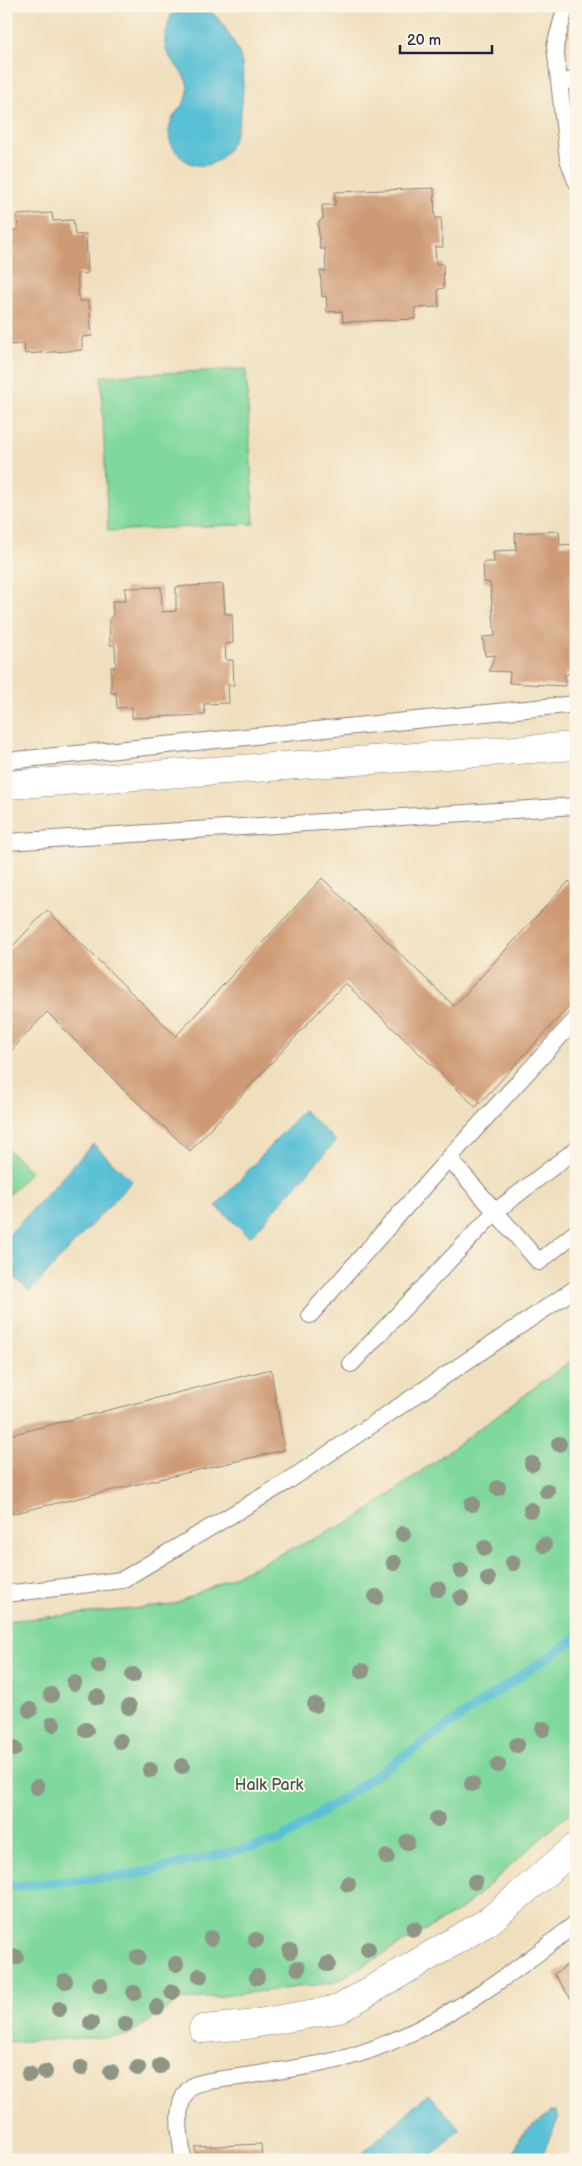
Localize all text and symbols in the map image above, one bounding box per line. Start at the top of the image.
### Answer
scale bar [400,22,492,54]
text: 20 m [407,31,441,50]
park label: Halk Park [235,1776,303,1795]

